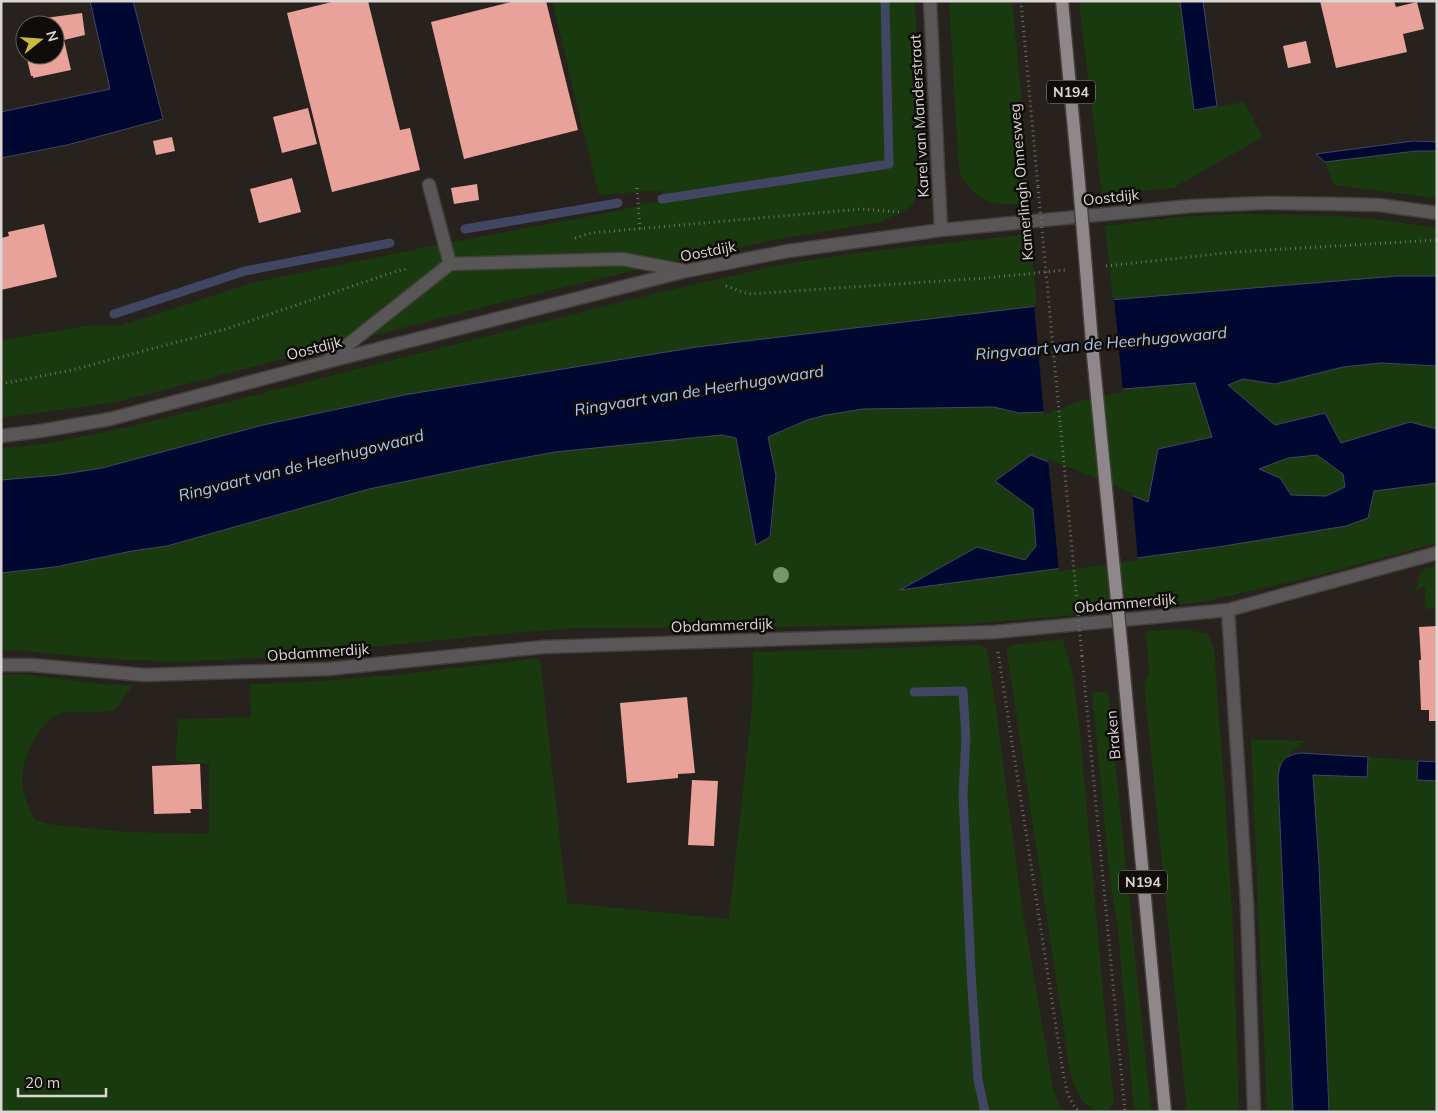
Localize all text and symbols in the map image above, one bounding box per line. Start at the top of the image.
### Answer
north arrow [15,15,65,65]
text: N [42,29,63,44]
street label: Karel van Manderstraat [905,34,933,198]
road number: N194 [1047,80,1095,104]
street label: Kamerlingh Onnesweg [1005,103,1037,261]
street label: Oostdijk [1082,185,1140,209]
street label: Oostdijk [678,236,738,266]
water label: Ringvaart van de Heerhugowaard [974,322,1228,364]
street label: Oostdijk [284,332,344,364]
water label: Ringvaart van de Heerhugowaard [573,360,826,420]
water label: Ringvaart van de Heerhugowaard [176,425,426,505]
street label: Obdammerdijk [1073,589,1177,617]
street label: Obdammerdijk [671,614,774,636]
street label: Obdammerdijk [266,639,370,665]
street label: Braken [1101,710,1125,760]
road number: N194 [1119,870,1167,894]
scale bar [18,1066,105,1098]
text: 20 m [25,1073,60,1092]

